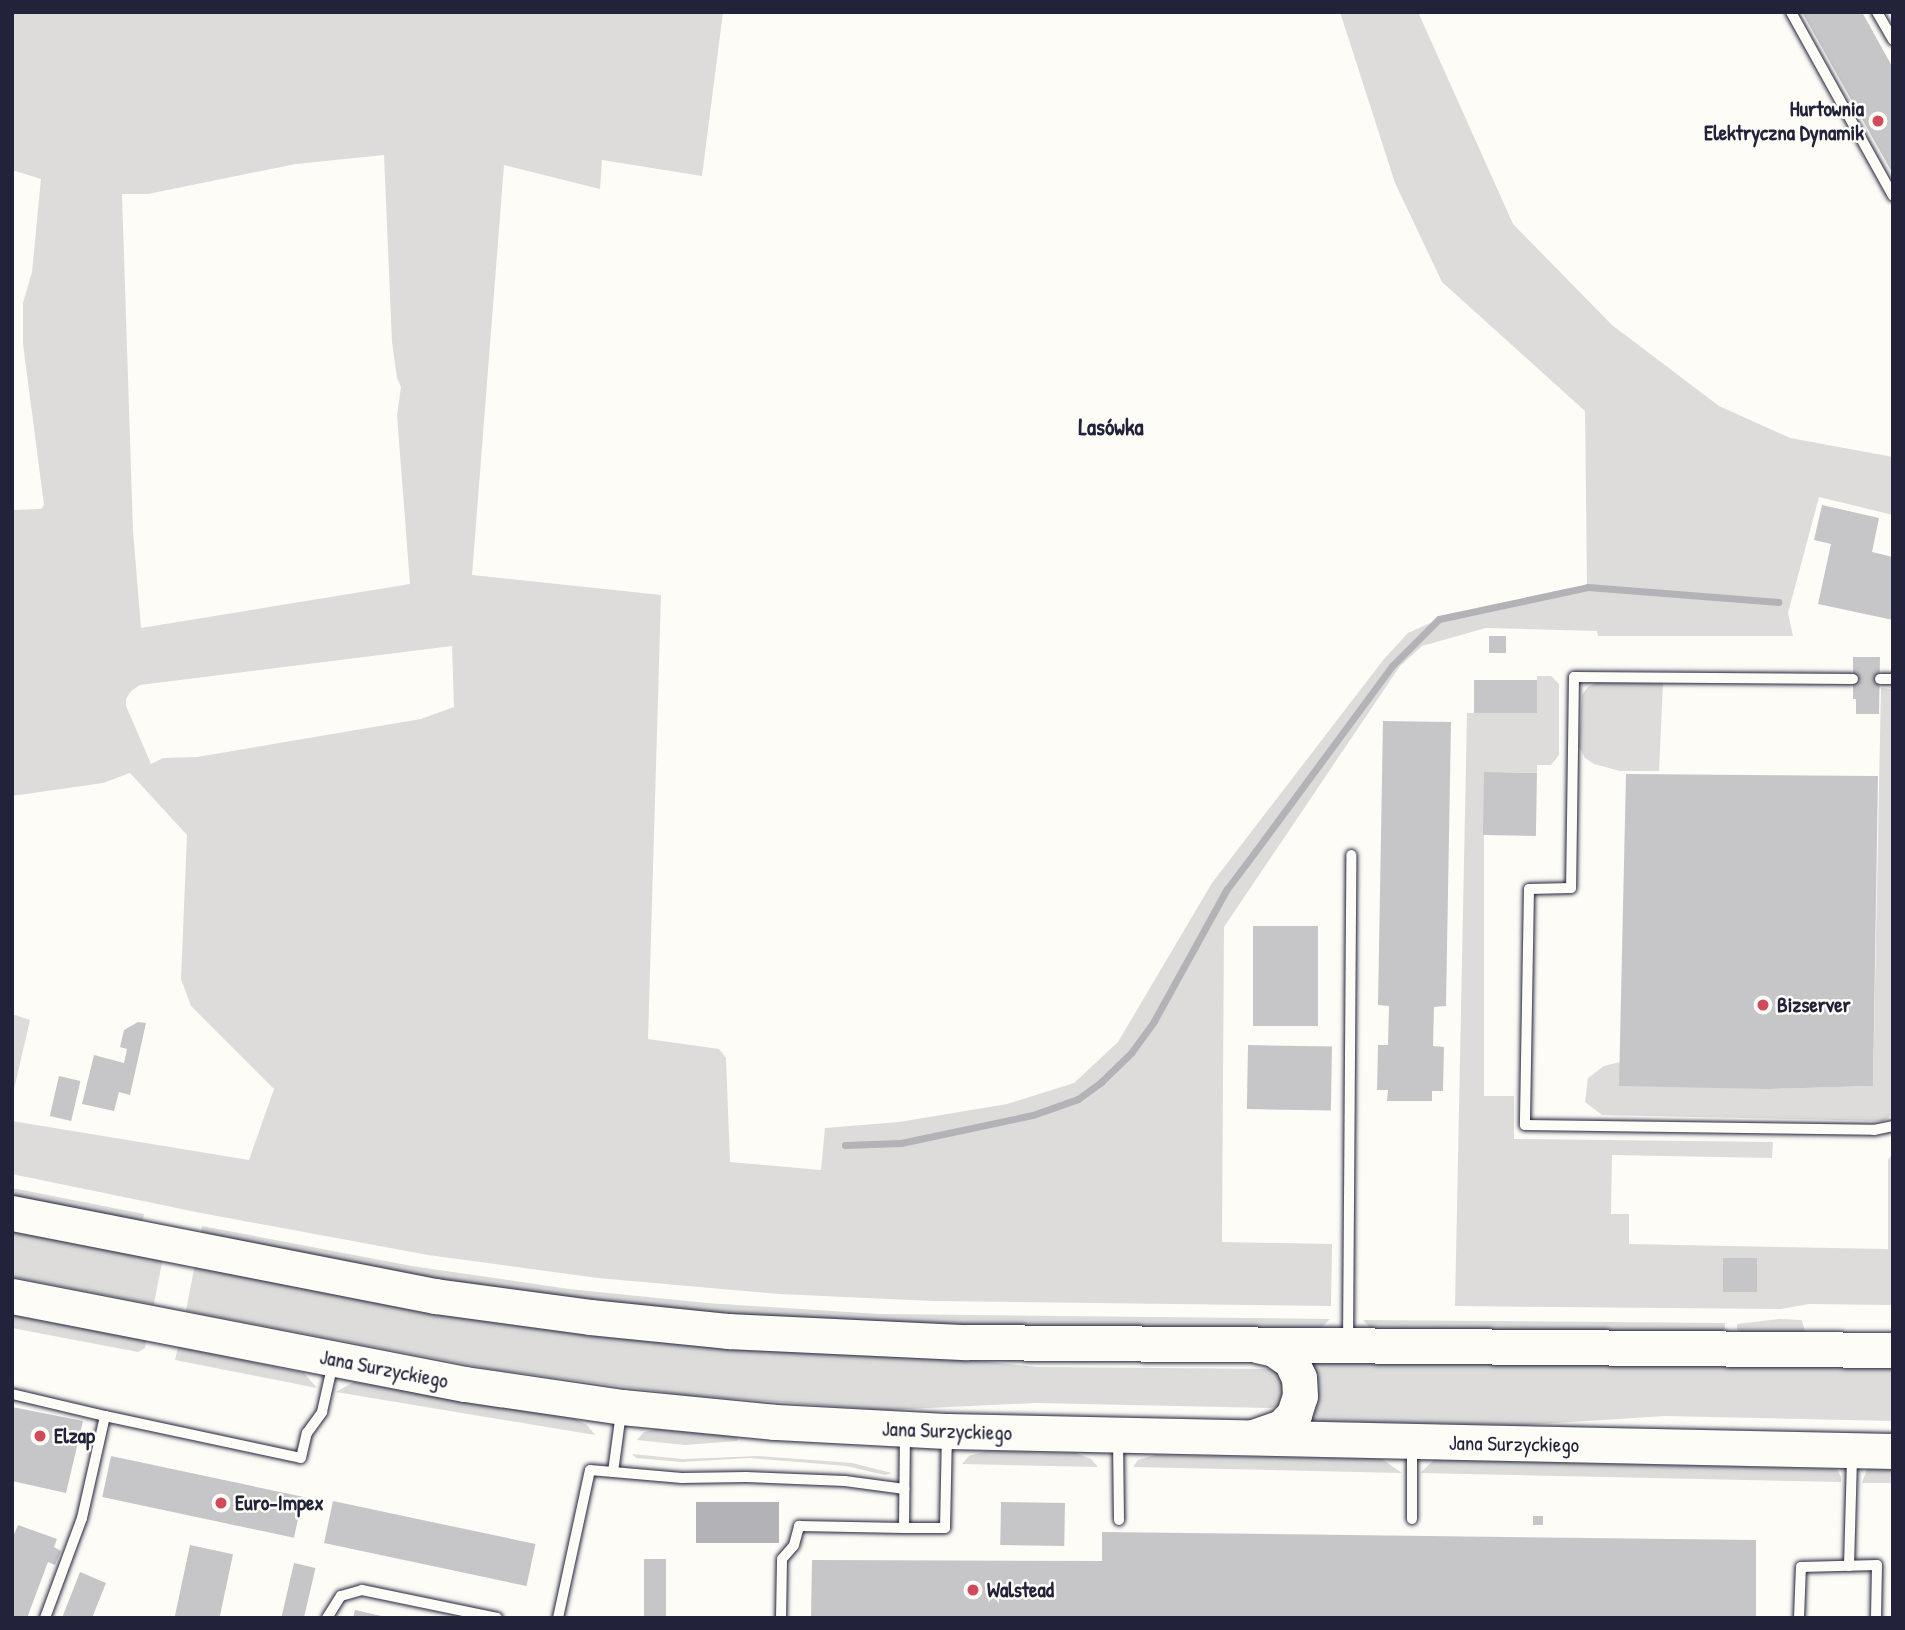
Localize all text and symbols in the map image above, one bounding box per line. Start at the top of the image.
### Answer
place label: Hurtownia Elektryczna Dynamik [1704,96,1864,146]
marker: Hurtownia Elektryczna Dynamik [1870,113,1886,129]
district label: Lasówka [1079,413,1143,441]
place label: Bizserver [1777,992,1851,1018]
marker: Bizserver [1755,997,1771,1013]
street label: Jana Surzyckiego [318,1344,450,1394]
street label: Jana Surzyckiego [881,1416,1013,1446]
place label: Elzap [54,1423,95,1449]
marker: Elzap [32,1428,48,1444]
street label: Jana Surzyckiego [1449,1430,1579,1458]
place label: Euro-Impex [235,1490,324,1516]
marker: Euro-Impex [213,1495,229,1511]
place label: Walstead [987,1577,1054,1603]
marker: Walstead [965,1582,981,1598]

